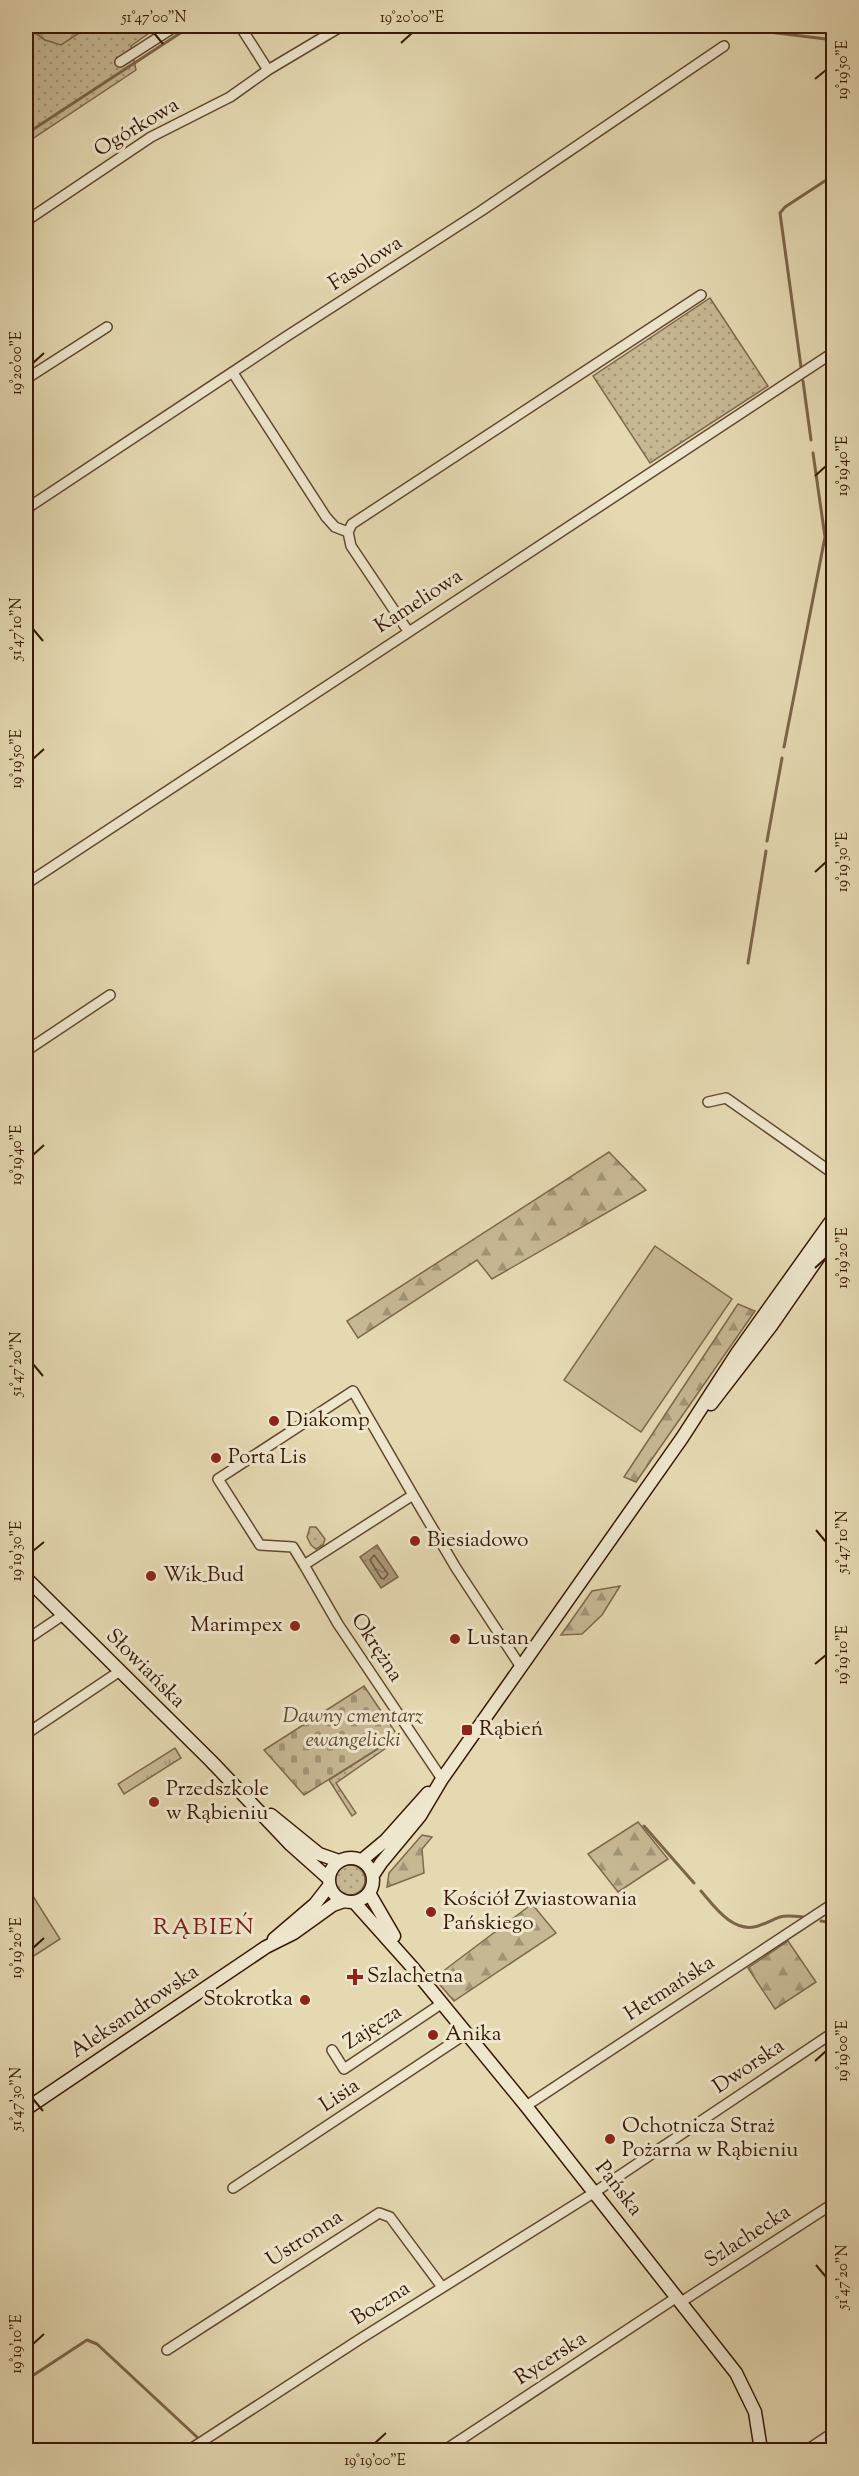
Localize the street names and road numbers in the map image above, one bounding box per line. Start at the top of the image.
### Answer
street label: Ogórkowa [89,91,186,165]
street label: Fasolowa [323,229,409,299]
street label: Kameliowa [369,562,469,642]
street label: Okrężna [343,1608,410,1689]
street label: Słowiańska [98,1622,192,1716]
street label: Hetmańska [619,1948,721,2029]
street label: Aleksandrowska [65,1958,206,2066]
street label: Zajęcza [338,1998,408,2058]
street label: Dworska [707,2032,791,2102]
street label: Lisia [314,2071,366,2120]
street label: Pańska [587,2155,649,2223]
street label: Szlachecka [699,2198,797,2276]
street label: Ustronna [261,2203,350,2275]
street label: Boczna [346,2274,416,2334]
street label: Rycerska [509,2324,593,2394]

